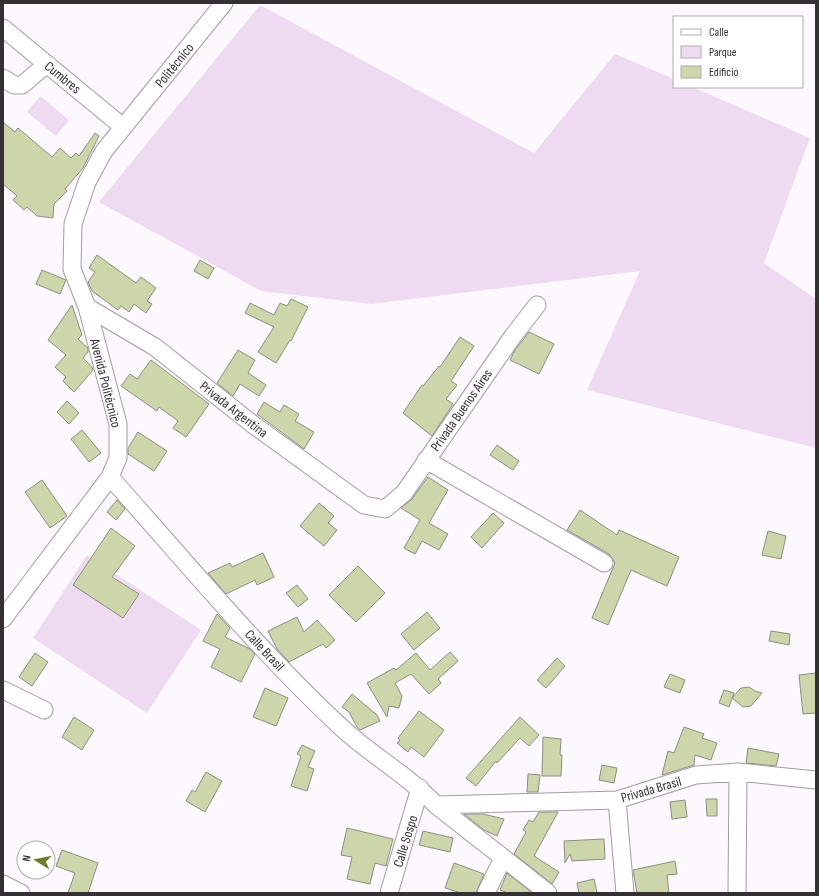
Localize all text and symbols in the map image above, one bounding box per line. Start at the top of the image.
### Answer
legend [673,16,803,88]
text: Calle [709,25,729,40]
street label: Politécnico [151,39,198,91]
text: Parque [709,45,737,60]
street label: Cumbres [41,58,84,97]
text: Edificio [709,65,738,80]
street label: Avenida Politécnico [86,336,125,430]
street label: Privada Buenos Aires [427,366,496,455]
street label: Privada Argentina [196,377,271,441]
street label: Calle Brasil [241,626,288,675]
street label: Privada Brasil [619,773,683,806]
street label: Calle Sospo [390,813,421,869]
north arrow [16,840,56,880]
text: N [20,854,34,862]

